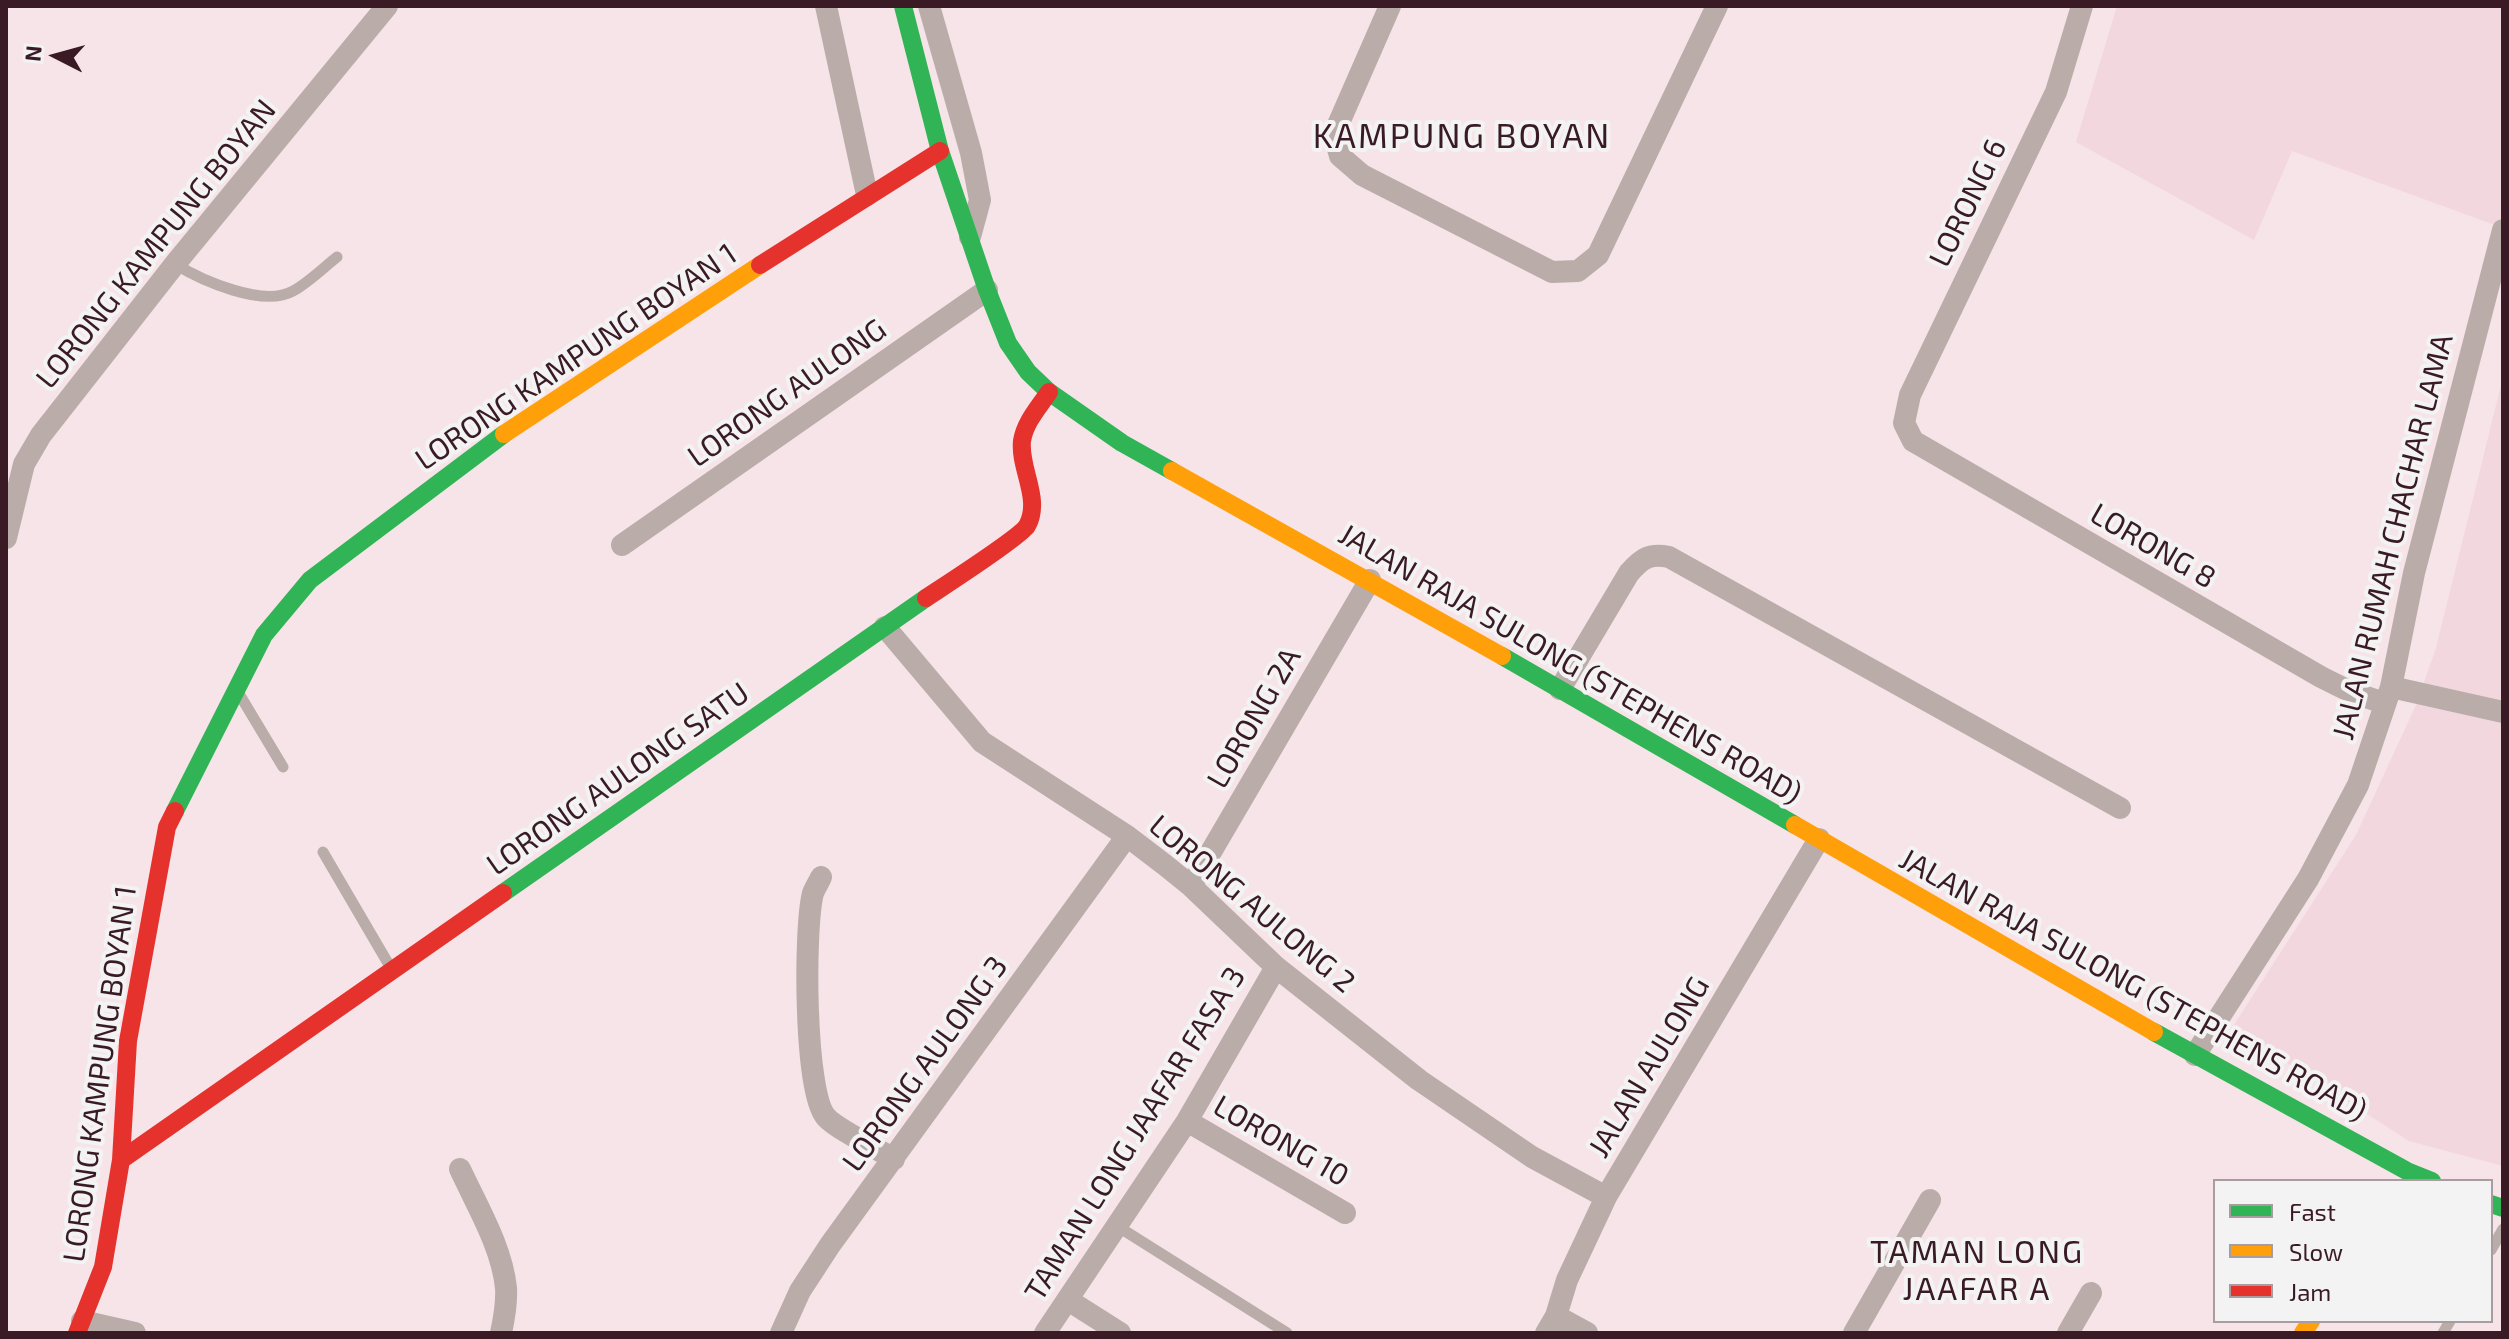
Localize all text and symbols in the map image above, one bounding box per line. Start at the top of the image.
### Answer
north arrow [16,16,96,96]
text: N [18,44,46,63]
street label: LORONG KAMPUNG BOYAN [28,92,284,396]
district label: KAMPUNG BOYAN [1313,117,1611,157]
street label: LORONG 6 [1922,133,2014,273]
street label: LORONG KAMPUNG BOYAN 1 [409,236,743,478]
street label: LORONG AULONG [681,311,893,475]
street label: JALAN RUMAH CHACHAR LAMA [2325,330,2461,744]
street label: LORONG 8 [2084,496,2222,596]
street label: JALAN RAJA SULONG (STEPHENS ROAD) [1332,516,1808,812]
street label: LORONG 2A [1199,642,1309,794]
street label: LORONG AULONG SATU [480,675,756,883]
street label: LORONG AULONG 2 [1142,808,1362,1000]
street label: JALAN RAJA SULONG (STEPHENS ROAD) [1893,841,2373,1129]
street label: LORONG KAMPUNG BOYAN 1 [56,884,144,1264]
street label: LORONG AULONG 3 [835,949,1015,1179]
street label: TAMAN LONG JAAFAR FASA 3 [1017,960,1253,1308]
street label: JALAN AULONG [1581,970,1717,1164]
street label: LORONG 10 [1207,1088,1355,1194]
legend [2213,1179,2493,1323]
text: Fast [2289,1197,2336,1226]
district label: TAMAN LONG JAAFAR A [1870,1233,2084,1308]
text: Slow [2289,1237,2343,1266]
text: Jam [2289,1277,2331,1306]

